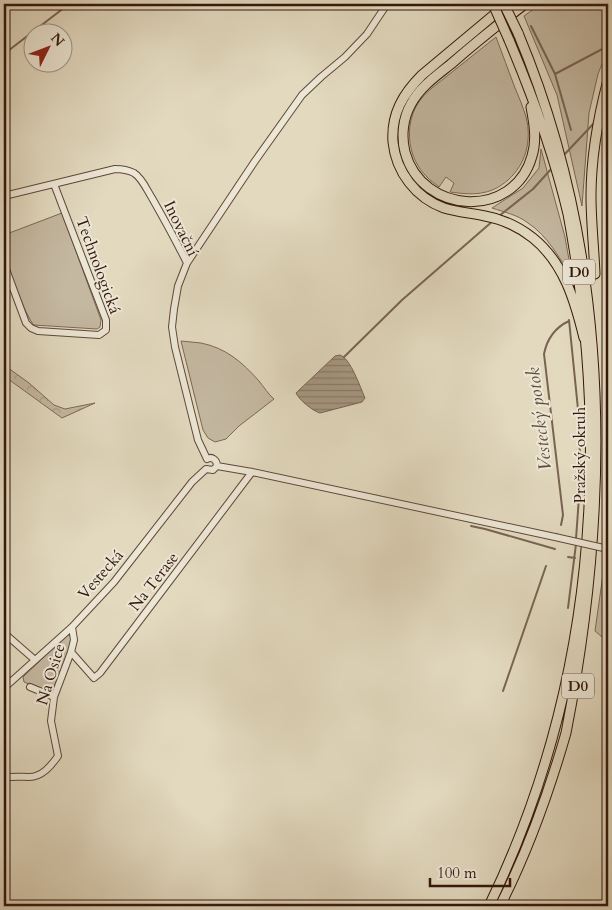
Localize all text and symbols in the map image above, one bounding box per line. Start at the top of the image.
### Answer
north arrow [22,22,72,72]
text: N [46,29,68,51]
street label: Inovační [158,197,204,260]
street label: Technologická [70,214,126,317]
road number: D0 [563,260,595,284]
water label: Vestecký potok [521,366,558,472]
street label: Pražský okruh [569,406,591,503]
street label: Vestecká [73,545,129,604]
street label: Na Terase [124,548,184,616]
street label: Na Osice [31,641,71,708]
road number: D0 [562,674,594,698]
scale bar [430,855,510,887]
text: 100 m [437,863,477,883]

